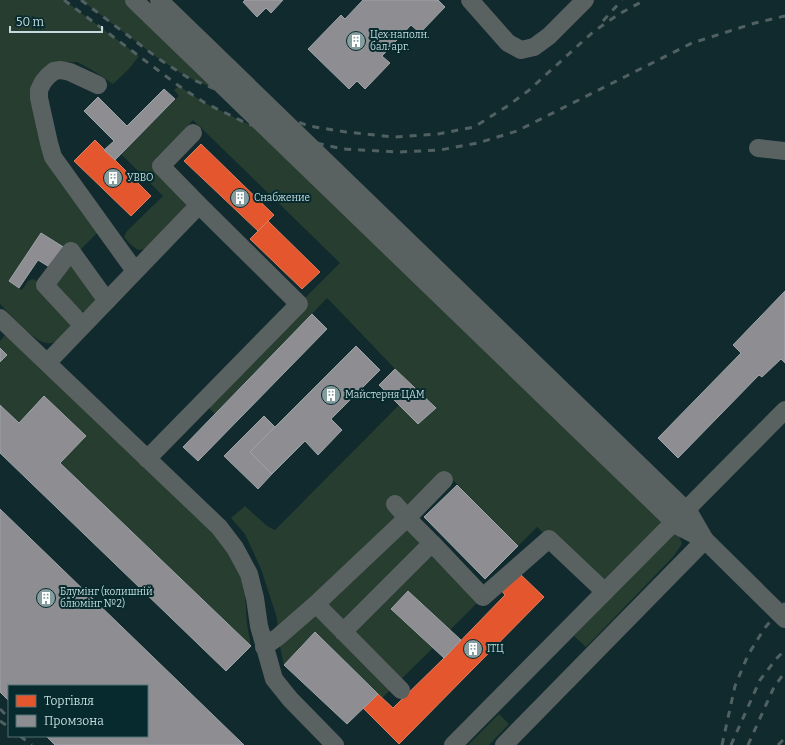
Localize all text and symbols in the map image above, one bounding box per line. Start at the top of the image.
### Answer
scale bar [10,8,102,34]
text: 50 m [16,15,45,29]
place label: Цех наполн. бал. арг. [370,29,429,53]
building icon: Цех наполн. бал. арг. [345,30,367,52]
building icon: УВВО [102,167,124,189]
place label: УВВО [127,172,153,184]
building icon: Снабжение [229,187,251,209]
place label: Снабжение [254,191,310,204]
building icon: Майстерня ЦАМ [320,384,342,406]
place label: Майстерня ЦАМ [345,389,425,401]
place label: Блумінг (колишній блюмінг №2) [60,585,153,610]
building icon: Блумінг (колишній блюмінг №2) [35,587,57,609]
building icon: ІТЦ [462,638,484,660]
place label: ІТЦ [487,643,504,655]
legend [8,685,148,737]
text: Торгівля [44,694,94,708]
text: Промзона [44,714,104,728]

